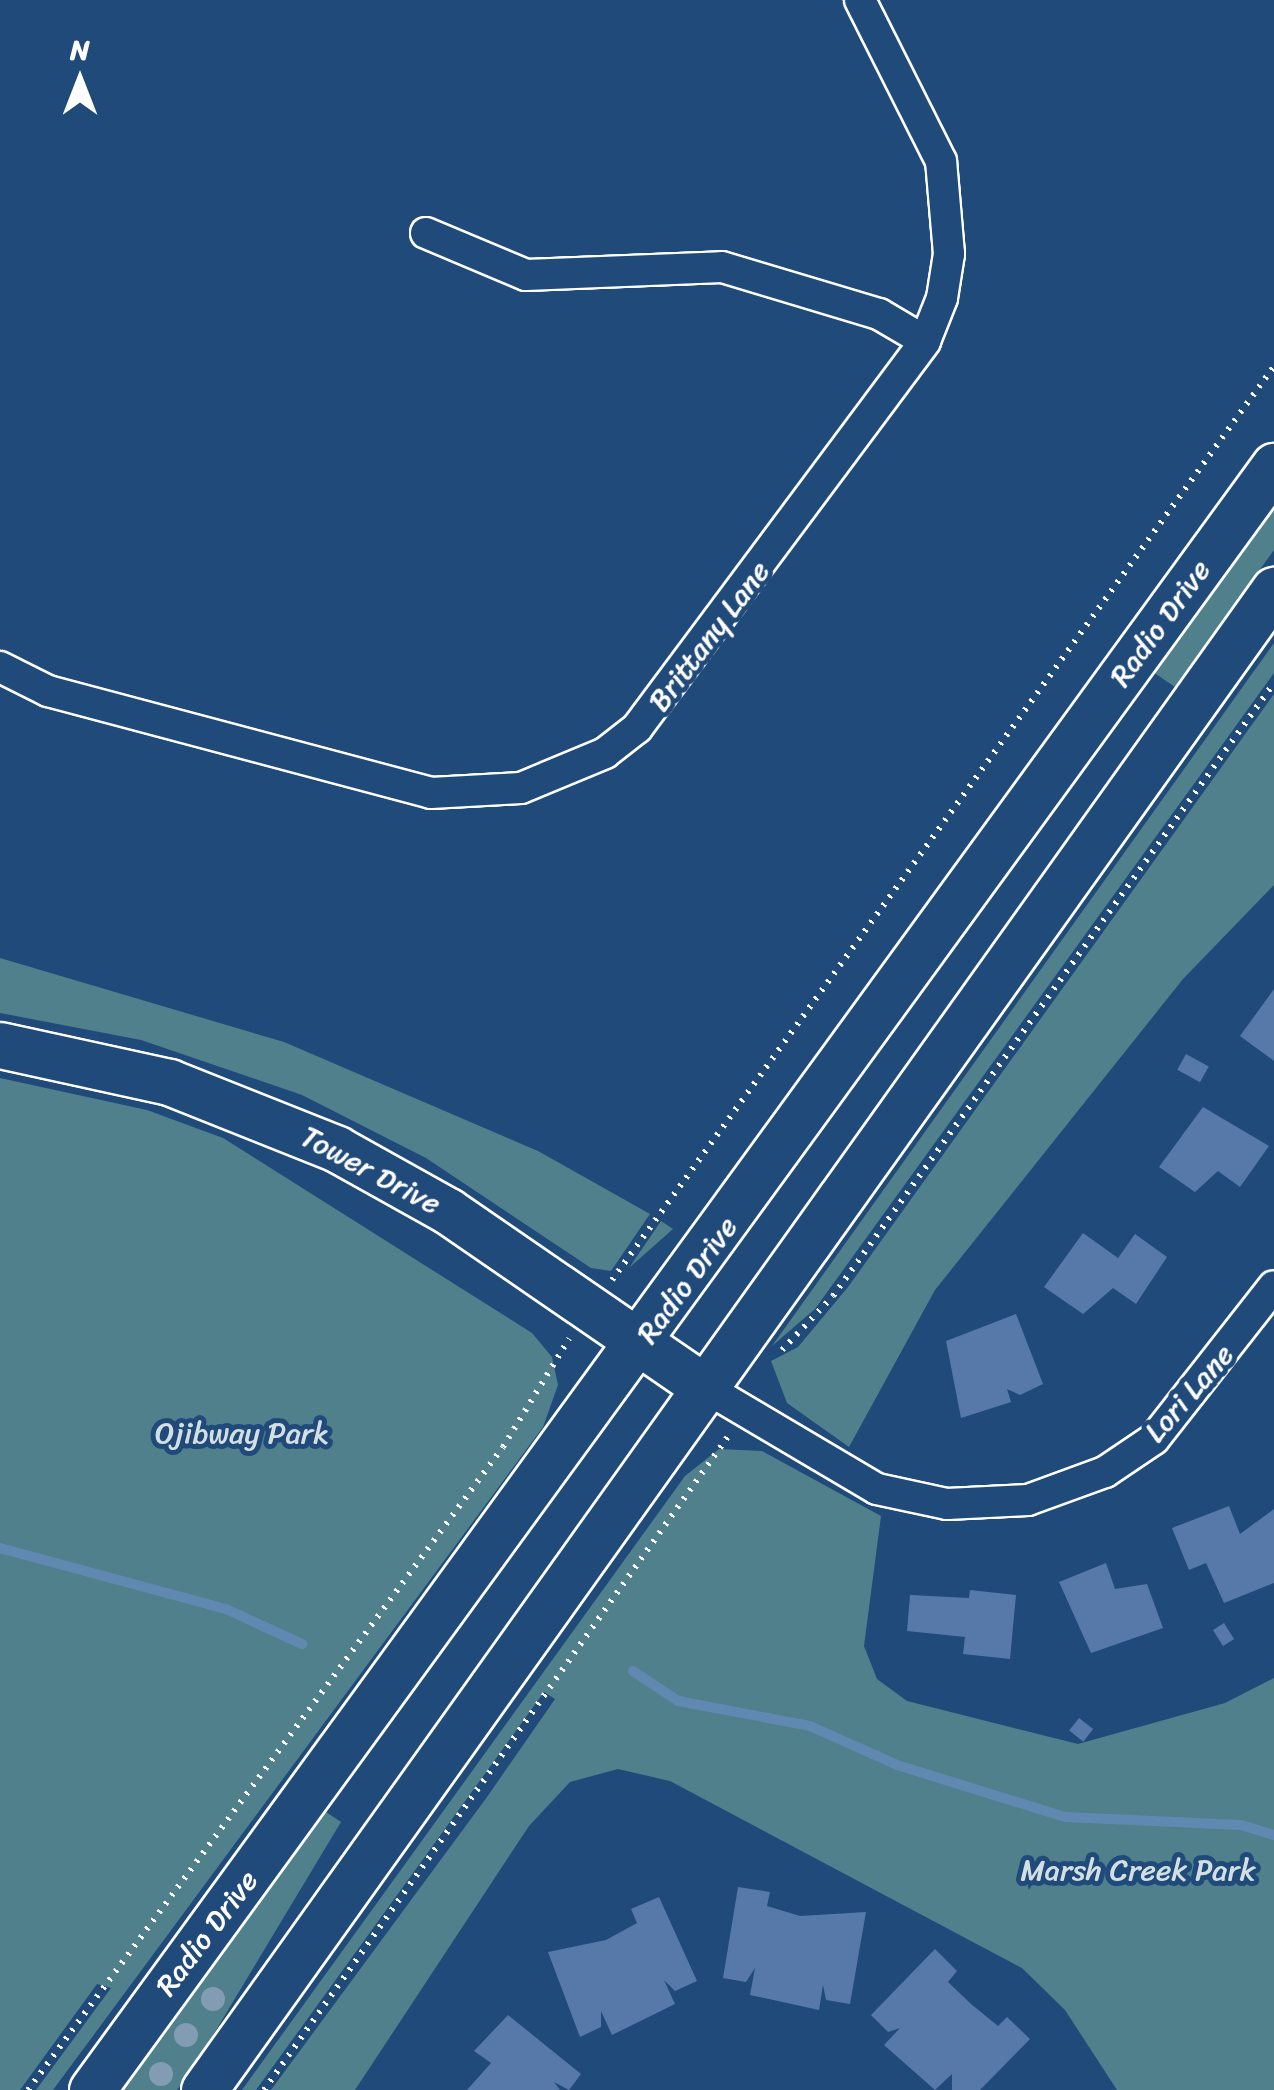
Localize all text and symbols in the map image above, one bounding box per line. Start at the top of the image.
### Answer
text: N [70,25,90,74]
north arrow [30,30,130,130]
street label: Radio Drive [1102,553,1218,693]
street label: Brittany Lane [641,554,777,718]
street label: Tower Drive [295,1118,447,1222]
street label: Radio Drive [629,1210,745,1350]
street label: Lori Lane [1137,1337,1241,1449]
park label: Ojibway Park [155,1415,329,1451]
park label: Marsh Creek Park [1020,1852,1256,1888]
street label: Radio Drive [148,1863,266,2003]

